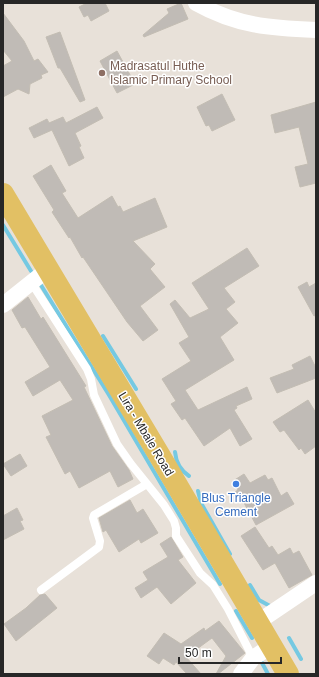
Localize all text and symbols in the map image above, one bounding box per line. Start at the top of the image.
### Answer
place label: Madrasatul Huthe Islamic Primary School [110,59,232,87]
marker: Madrasatul Huthe Islamic Primary School [97,68,107,78]
street label: Lira - Mbale Road [115,390,177,478]
marker: Blus Triangle Cement [231,479,241,489]
place label: Blus Triangle Cement [201,491,271,519]
scale bar [179,639,281,665]
text: 50 m [185,646,212,660]

